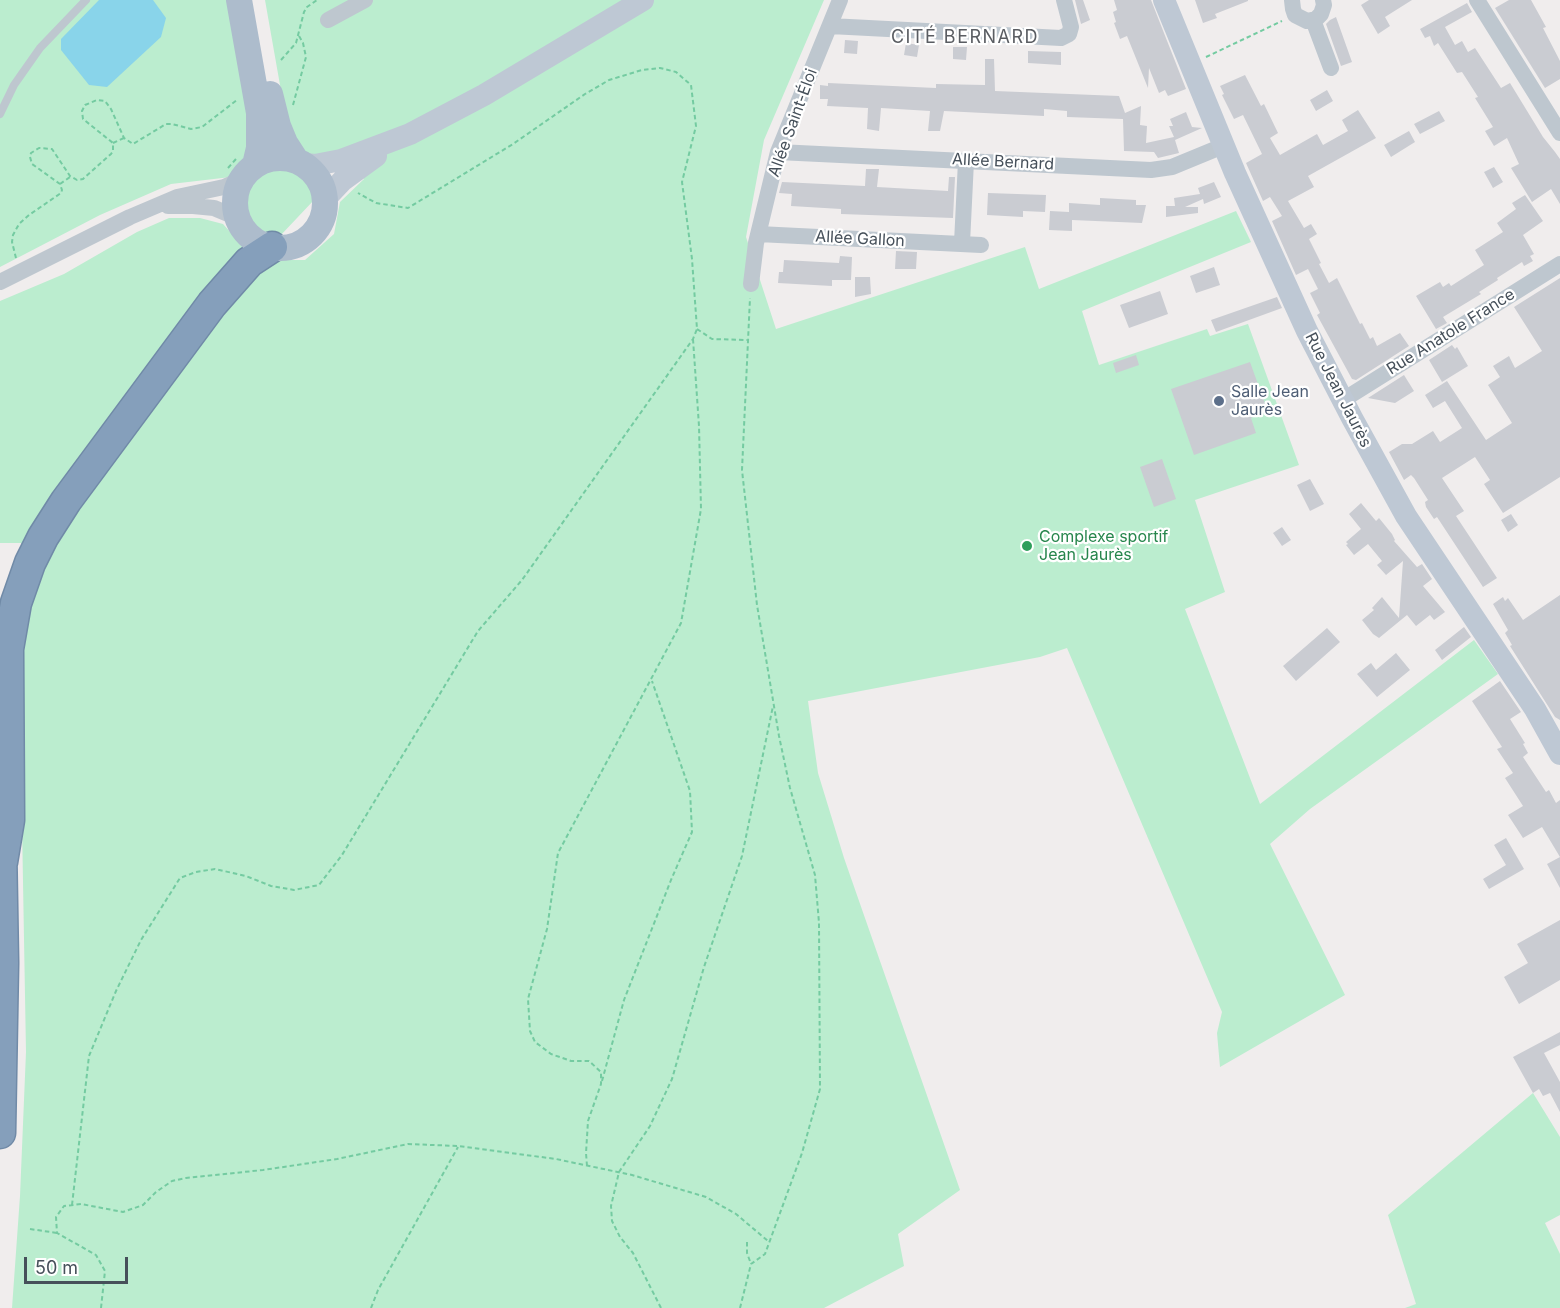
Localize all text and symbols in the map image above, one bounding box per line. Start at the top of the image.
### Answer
district label: CITÉ BERNARD [891,27,1039,49]
street label: Allée Saint-Éloi [765,66,821,180]
street label: Allée Bernard [952,150,1054,174]
street label: Allée Gallon [815,227,905,251]
street label: Rue Anatole France [1383,285,1519,379]
street label: Rue Jean Jaurès [1301,329,1375,451]
place label: Salle Jean Jaurès [1231,382,1309,420]
marker: Salle Jean Jaurès [1212,394,1226,408]
place label: Complexe sportif Jean Jaurès [1039,527,1168,565]
marker: Complexe sportif Jean Jaurès [1020,539,1034,553]
scale bar [27,1245,130,1283]
text: 50 m [35,1257,78,1278]

